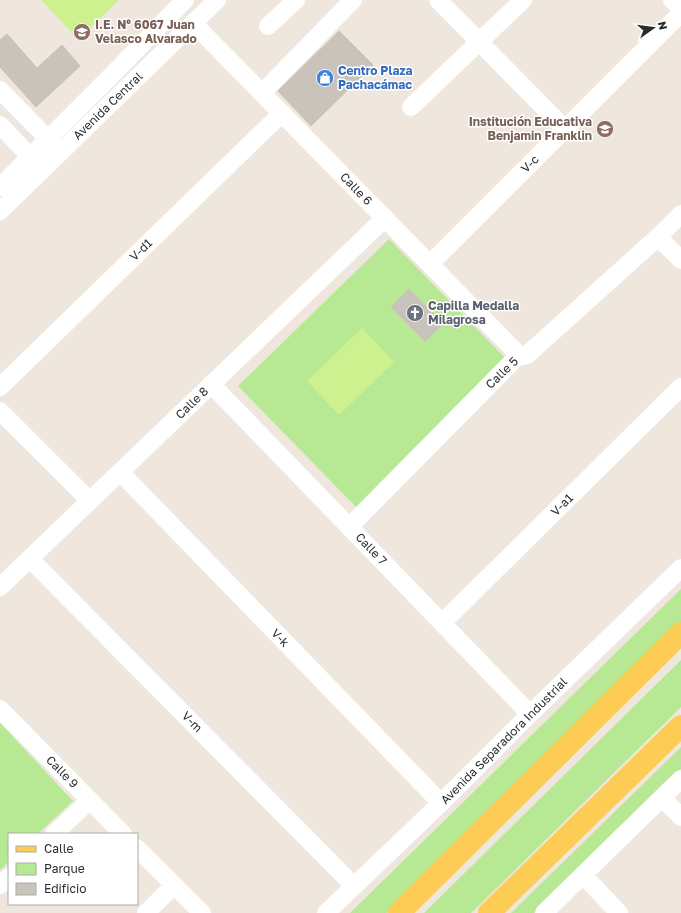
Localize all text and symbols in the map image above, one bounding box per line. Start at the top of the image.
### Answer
north arrow [633,8,673,48]
place label: I.E. N° 6067 Juan Velasco Alvarado [95,17,197,46]
text: N [656,20,671,31]
school or university icon: I.E. N° 6067 Juan Velasco Alvarado [72,22,92,42]
place label: Centro Plaza Pachacámac [338,63,413,92]
shop icon: Centro Plaza Pachacámac [315,68,335,88]
street label: Avenida Central [70,69,146,143]
place label: Institución Educativa Benjamin Franklin [469,114,592,143]
school or university icon: Institución Educativa Benjamin Franklin [595,119,615,139]
street label: V-c [518,151,542,176]
street label: Calle 6 [337,169,376,208]
street label: V-d1 [126,235,155,264]
place label: Capilla Medalla Milagrosa [428,298,519,327]
church icon: Capilla Medalla Milagrosa [405,303,425,323]
street label: Calle 5 [482,354,521,392]
street label: Calle 8 [172,383,211,422]
street label: V-a1 [547,490,576,519]
street label: Calle 7 [352,529,390,568]
street label: V-k [268,625,293,650]
street label: Avenida Separadora Industrial [437,674,570,807]
street label: V-m [179,708,206,735]
street label: Calle 9 [43,752,82,791]
legend [8,833,138,905]
text: Calle [44,841,74,856]
text: Parque [44,861,85,876]
text: Edificio [44,881,86,896]

